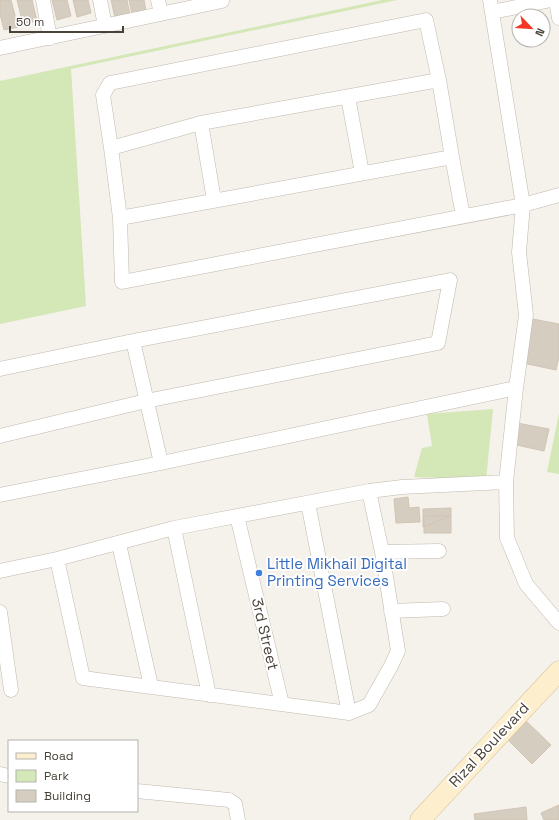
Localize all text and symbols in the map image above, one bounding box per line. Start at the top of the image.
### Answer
scale bar [10,8,123,34]
north arrow [511,8,551,48]
text: 50 m [16,14,44,30]
text: N [532,26,548,39]
place label: Little Mikhail Digital Printing Services [267,554,407,590]
marker: Little Mikhail Digital Printing Services [254,568,264,578]
street label: 3rd Street [248,596,283,672]
street label: Rizal Boulevard [444,698,533,791]
legend [8,740,138,812]
text: Road [44,748,73,764]
text: Park [44,768,69,784]
text: Building [44,788,91,804]

